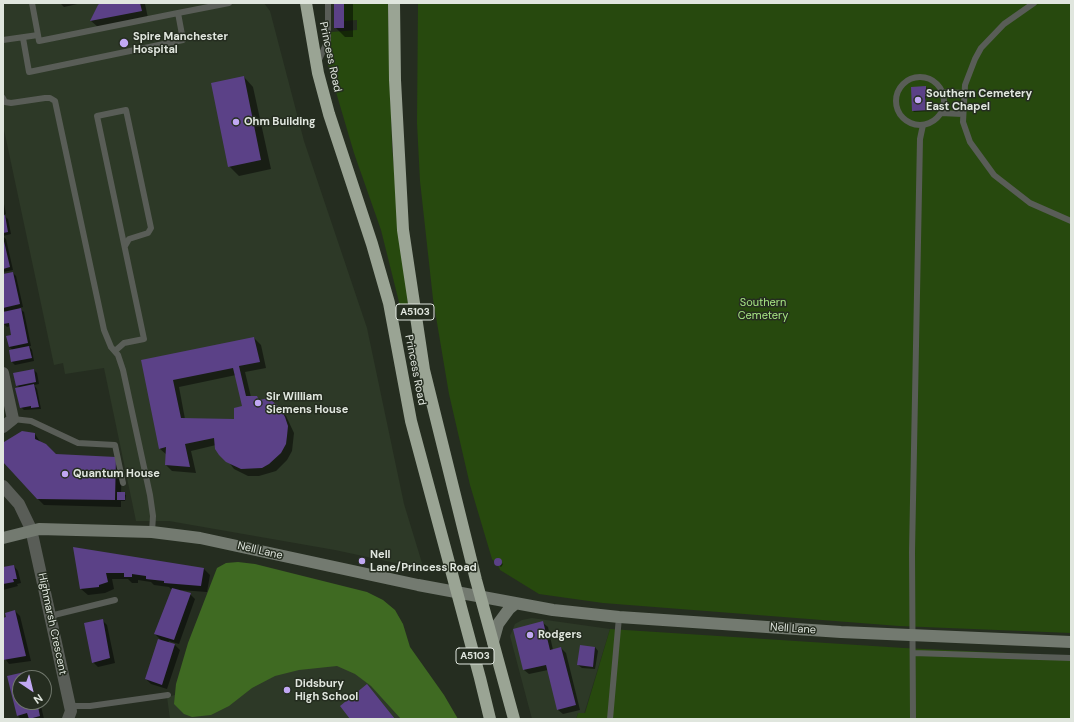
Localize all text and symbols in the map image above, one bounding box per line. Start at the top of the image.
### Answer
street label: Princess Road [316,21,344,93]
place label: Spire Manchester Hospital [133,30,228,56]
marker: Spire Manchester Hospital [118,37,130,49]
place label: Southern Cemetery East Chapel [926,87,1032,113]
marker: Southern Cemetery East Chapel [913,95,923,105]
place label: Ohm Building [244,115,316,129]
marker: Ohm Building [231,117,241,127]
park label: Southern Cemetery [738,296,788,322]
road number: A5103 [396,304,434,320]
street label: Princess Road [402,334,428,406]
place label: Sir William Siemens House [266,390,348,416]
marker: Sir William Siemens House [253,398,263,408]
place label: Quantum House [73,467,160,481]
marker: Quantum House [60,469,70,479]
street label: Nell Lane [236,539,284,563]
place label: Nell Lane/Princess Road [370,548,477,574]
marker: Nell Lane/Princess Road [357,556,367,566]
street label: Highmarsh Crescent [35,572,69,676]
street label: Nell Lane [770,621,816,637]
place label: Rodgers [538,628,582,642]
marker: Rodgers [525,630,535,640]
road number: A5103 [456,648,494,664]
north arrow [12,670,52,710]
place label: Didsbury High School [295,677,358,703]
marker: Didsbury High School [282,685,292,695]
text: N [31,691,46,707]

